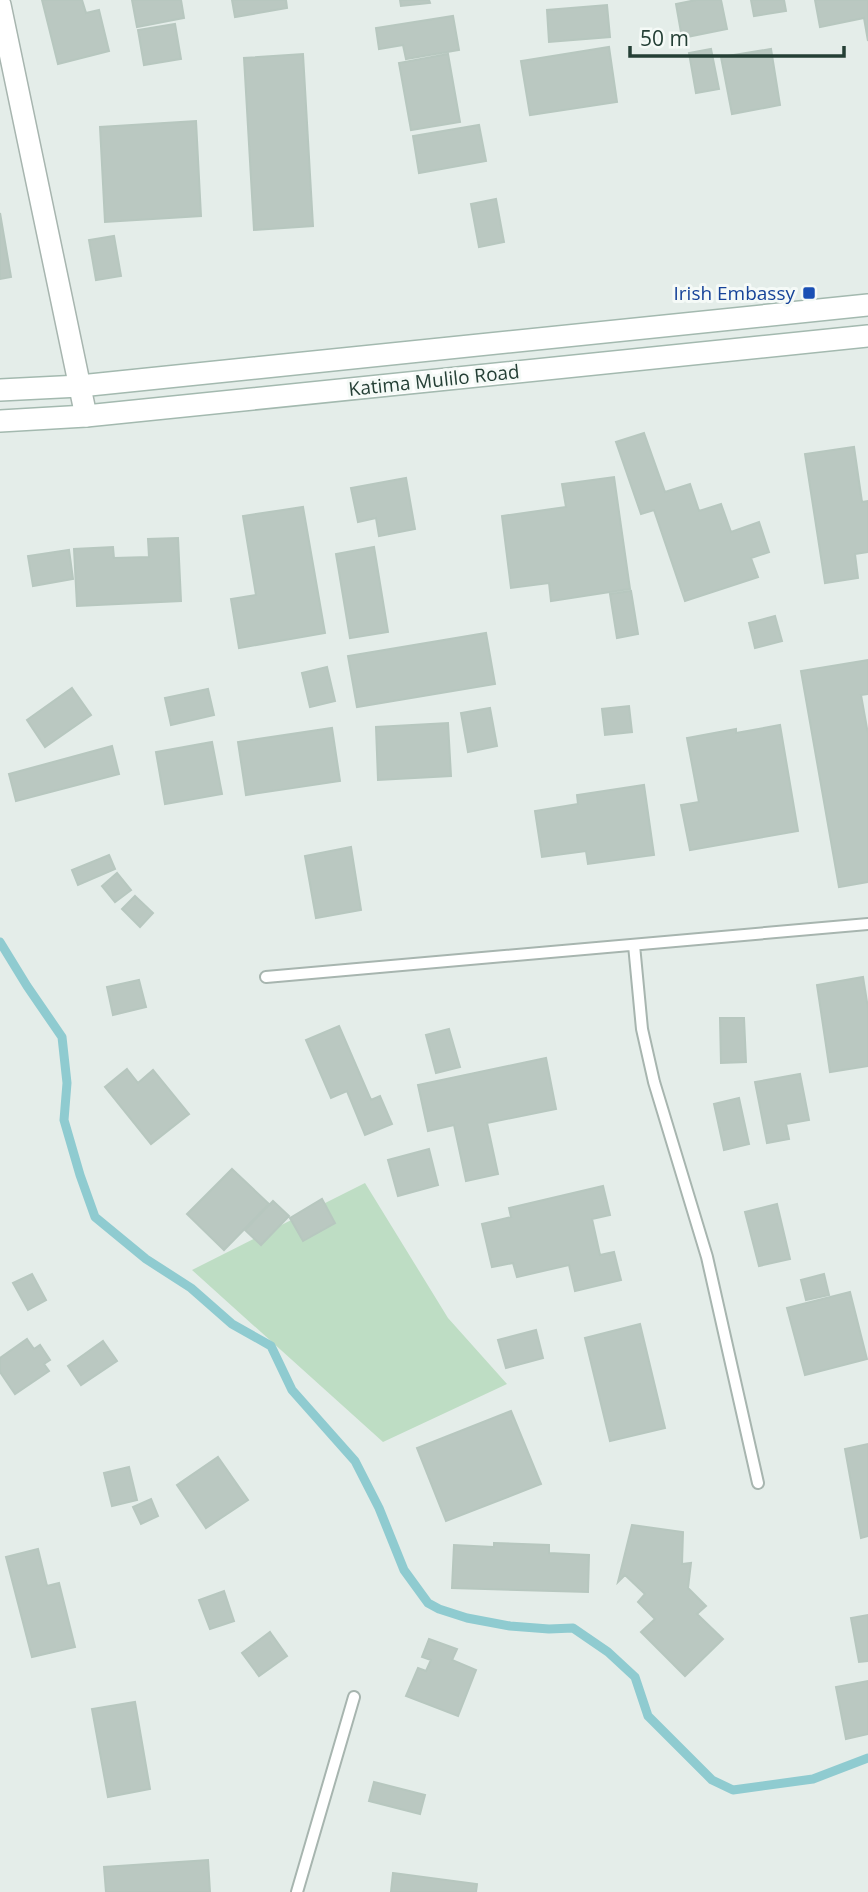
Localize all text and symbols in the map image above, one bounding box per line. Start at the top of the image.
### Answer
scale bar [630,14,844,58]
text: 50 m [640,24,689,52]
place label: Irish Embassy [674,280,795,306]
marker: Irish Embassy [801,285,817,301]
street label: Katima Mulilo Road [347,358,521,402]

